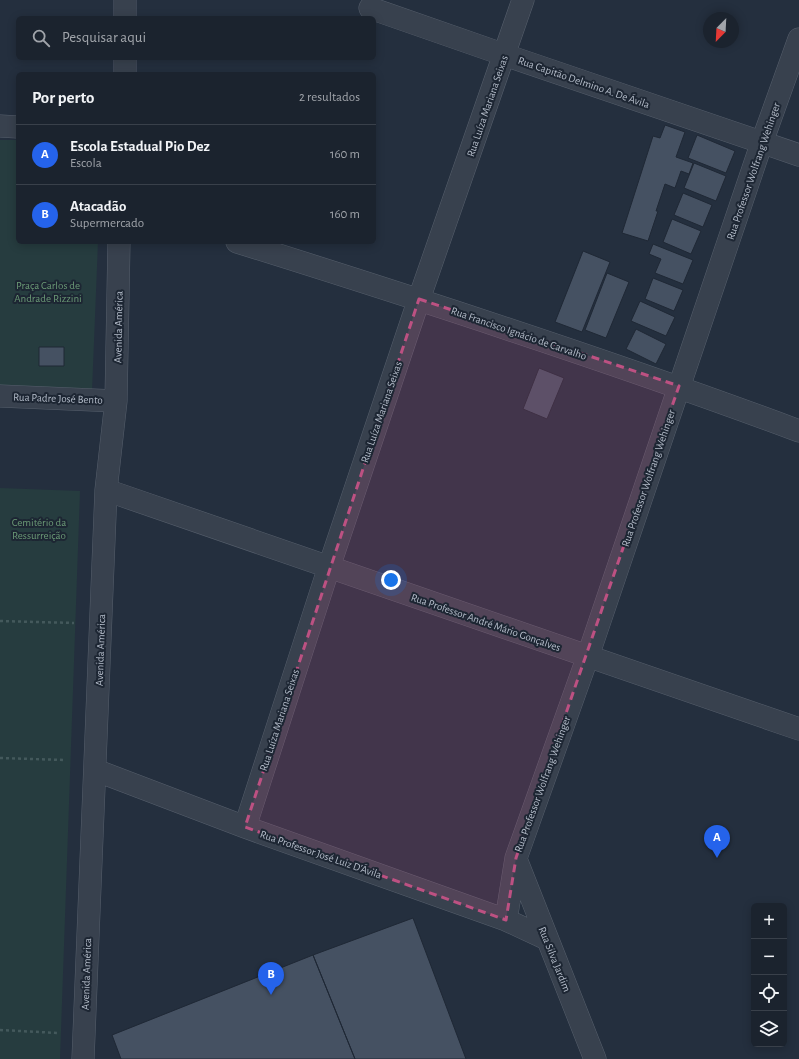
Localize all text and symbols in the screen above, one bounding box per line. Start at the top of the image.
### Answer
north arrow [703,12,739,48]
search box [16,16,376,60]
icon: search [30,27,52,49]
text: Pesquisar aqui [62,30,146,45]
street label: Rua Luíza Mariana Seixas [465,54,510,158]
street label: Rua Capitão Delmino A. De Ávila [517,54,651,110]
text: Por perto [32,89,95,106]
text: 2 resultados [299,91,360,104]
street label: Rua Professor Wolfrang Wehinger [725,101,782,241]
text: Escola Estadual Pio Dez [70,139,210,154]
text: A [41,148,49,161]
text: 160 m [330,148,360,161]
text: Escola [70,157,102,170]
text: Atacadão [70,199,126,214]
text: B [41,208,49,221]
text: 160 m [330,208,360,221]
text: Supermercado [70,217,144,230]
park label: Praça Carlos de Andrade Rizzini [14,280,82,304]
street label: Avenida América [112,291,125,363]
street label: Rua Francisco Ignácio de Carvalho [450,305,588,362]
street label: Rua Luíza Mariana Seixas [359,360,404,464]
street label: Rua Padre José Bento [13,391,103,406]
street label: Rua Professor Wolfrang Wehinger [620,408,677,548]
park label: Cemitério da Ressurreição [12,517,66,541]
your location [381,570,401,590]
street label: Rua Professor André Mário Gonçalves [410,592,562,653]
street label: Avenida América [94,614,107,686]
street label: Rua Luíza Mariana Seixas [258,668,301,772]
street label: Rua Professor Wolfrang Wehinger [513,714,572,854]
pin: A [704,825,730,858]
street label: Rua Professor José Luiz D'Ávila [259,828,383,880]
map controls [751,903,787,1047]
button: + [751,903,787,939]
street label: Rua Silva Jardim [536,925,573,994]
street label: Avenida América [80,938,93,1010]
button: − [751,939,787,975]
pin: B [258,962,284,995]
button: locate [751,975,787,1011]
button: layers [751,1011,787,1047]

